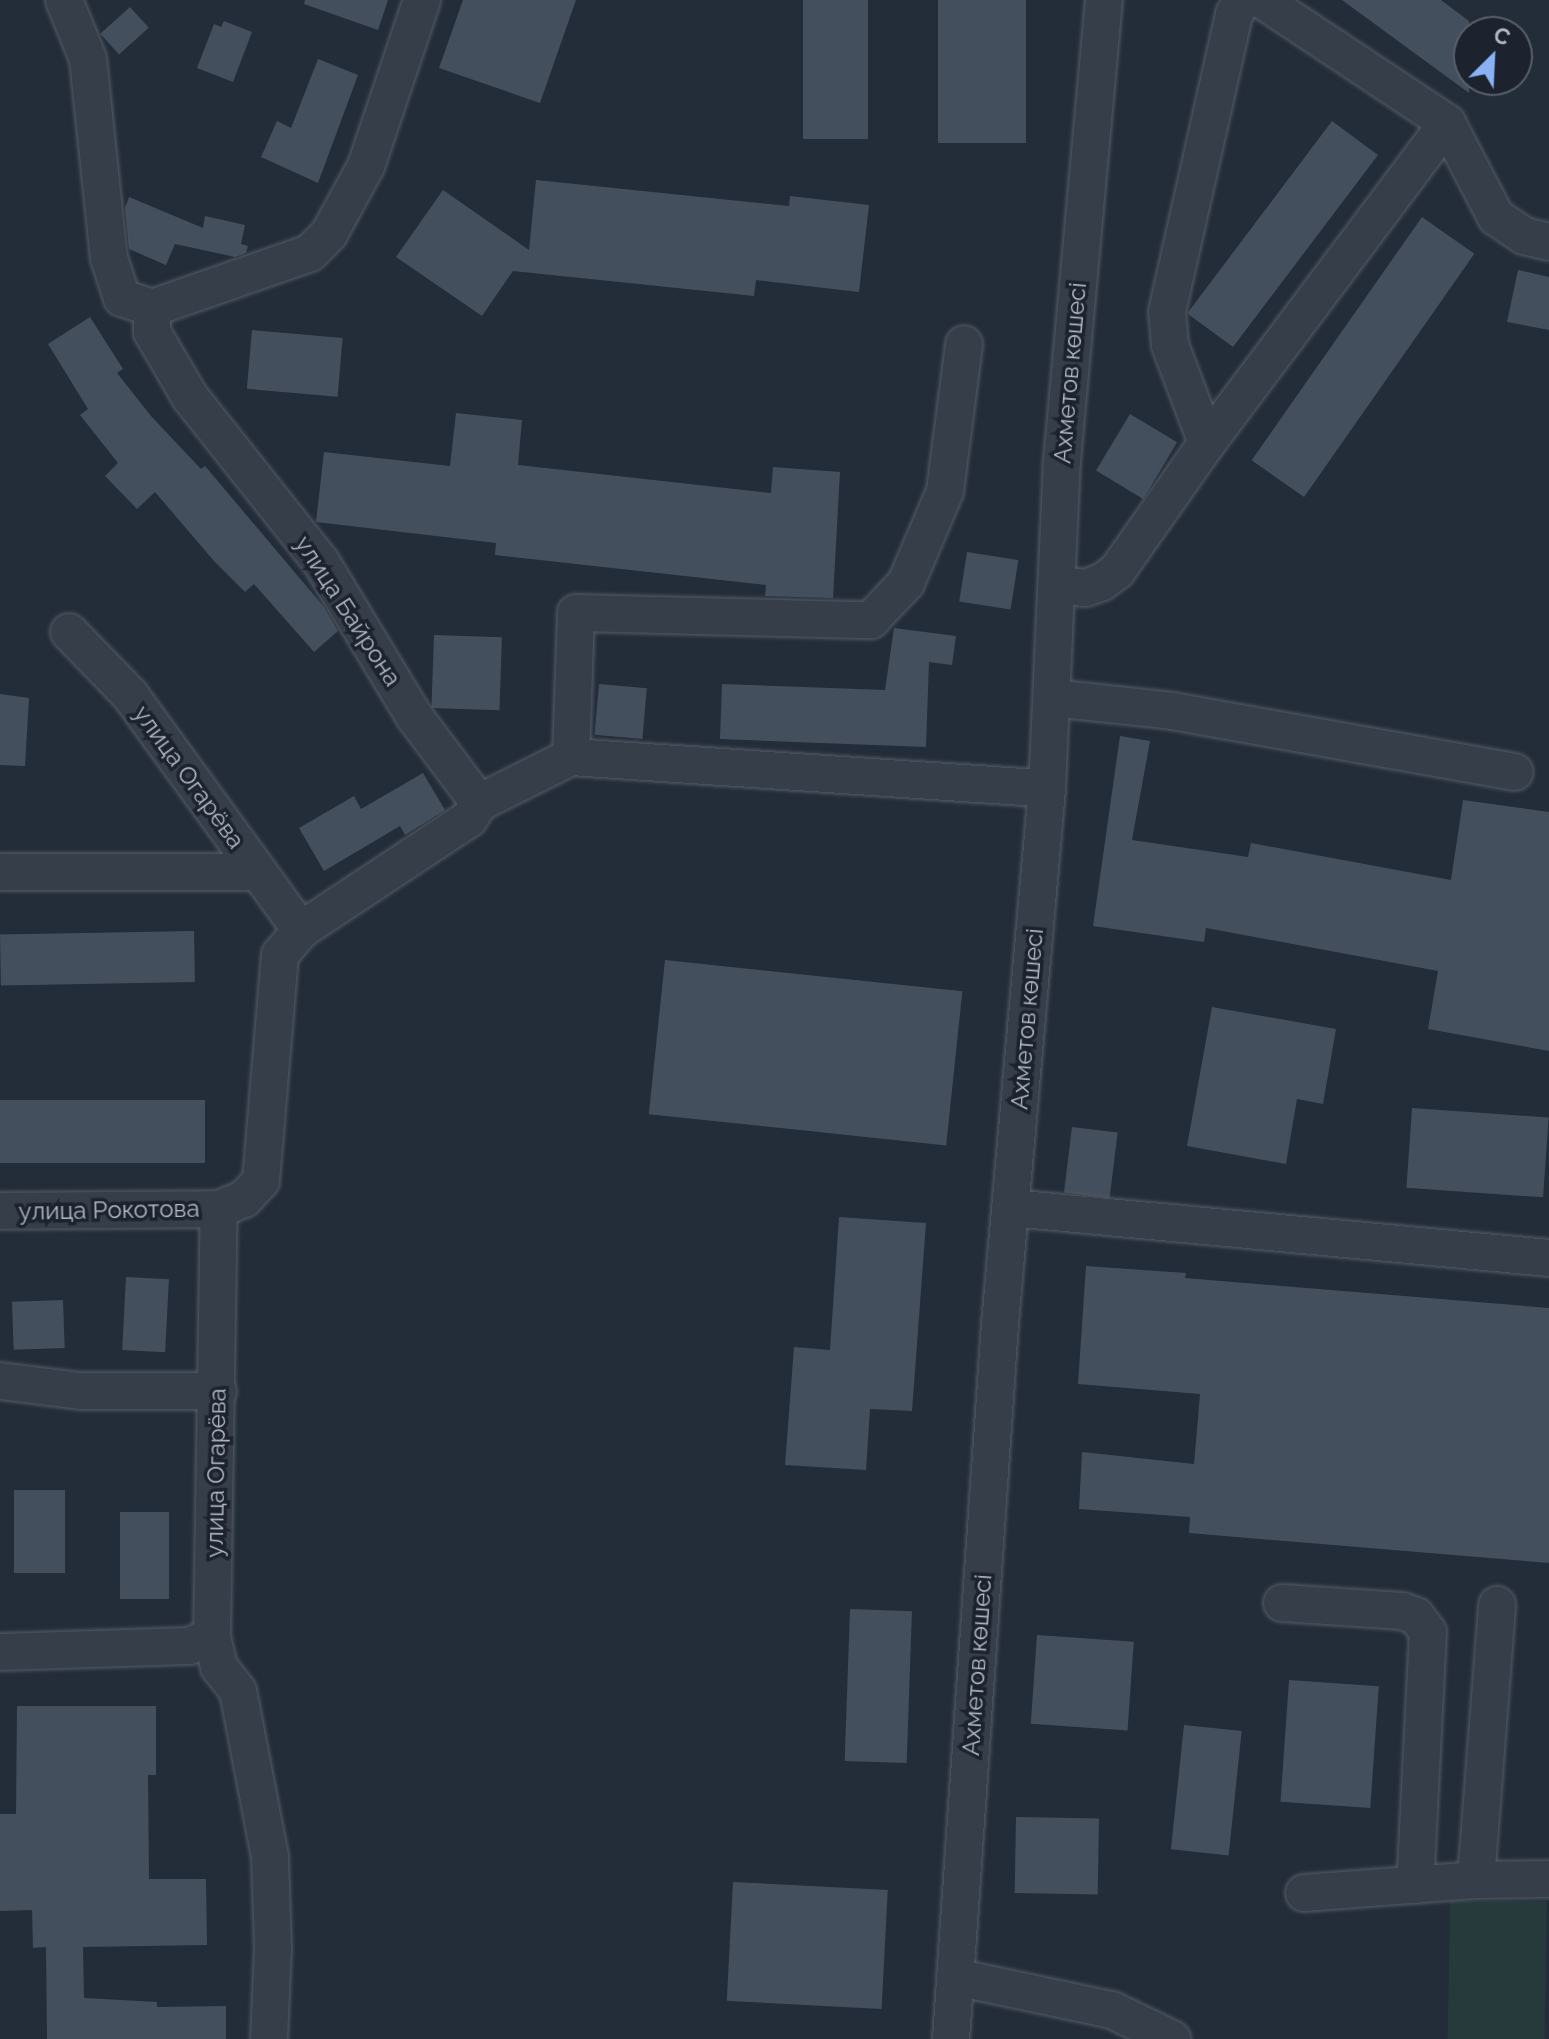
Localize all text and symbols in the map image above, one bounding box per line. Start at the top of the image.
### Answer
north arrow [1453,16,1533,96]
text: С [1490,21,1514,51]
street label: Ахметов көшесі [1048,281,1092,465]
street label: улица Байрона [289,531,407,691]
street label: улица Огарёва [128,700,250,854]
street label: Ахметов көшесі [1005,927,1049,1111]
street label: улица Рокотова [18,1194,200,1226]
street label: улица Огарёва [200,1388,232,1558]
street label: Ахметов көшесі [956,1573,998,1757]

